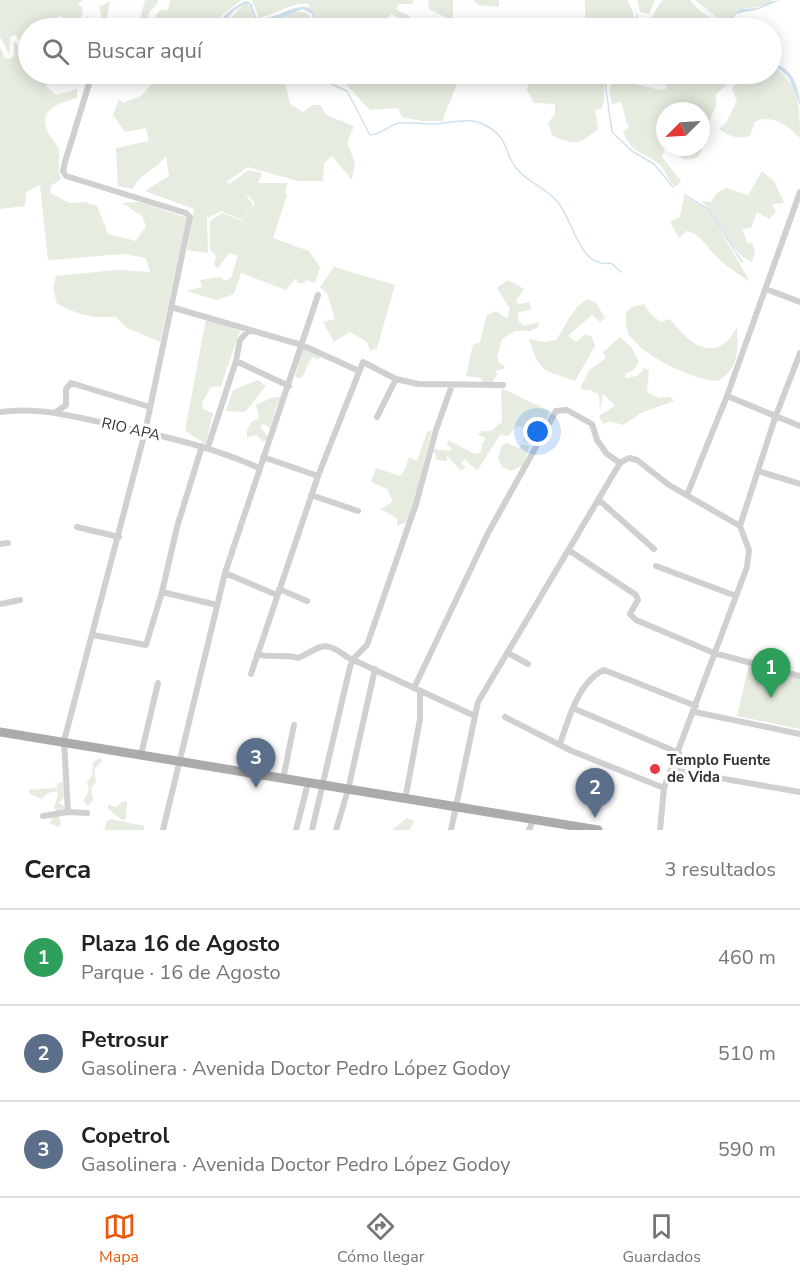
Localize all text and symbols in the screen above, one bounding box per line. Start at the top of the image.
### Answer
search box [18,18,782,84]
icon: search [39,35,72,68]
text: Buscar aquí [87,36,202,66]
north arrow [656,102,710,156]
street label: RIO APA [100,413,162,445]
your location [523,417,552,446]
pin: 1 [752,648,790,698]
pin: 3 [236,738,276,788]
place label: Templo Fuente de Vida [667,750,770,787]
marker: Templo Fuente de Vida [648,762,662,776]
pin: 2 [576,768,614,818]
text: Cerca [24,852,91,887]
text: 3 resultados [665,856,776,883]
text: Plaza 16 de Agosto [81,929,280,959]
text: 1 [38,944,50,971]
text: 460 m [718,944,776,971]
text: Parque · 16 de Agosto [81,959,281,986]
text: Petrosur [81,1025,168,1055]
text: 2 [38,1040,50,1067]
text: 510 m [718,1040,776,1067]
text: Gasolinera · Avenida Doctor Pedro López Godoy [81,1055,511,1082]
text: Copetrol [81,1121,170,1151]
text: 3 [38,1136,50,1163]
text: 590 m [718,1136,776,1163]
text: Gasolinera · Avenida Doctor Pedro López Godoy [81,1151,511,1178]
tab: Mapa [99,1210,139,1268]
tab: Cómo llegar [337,1210,424,1268]
tab: Guardados [623,1210,701,1268]

